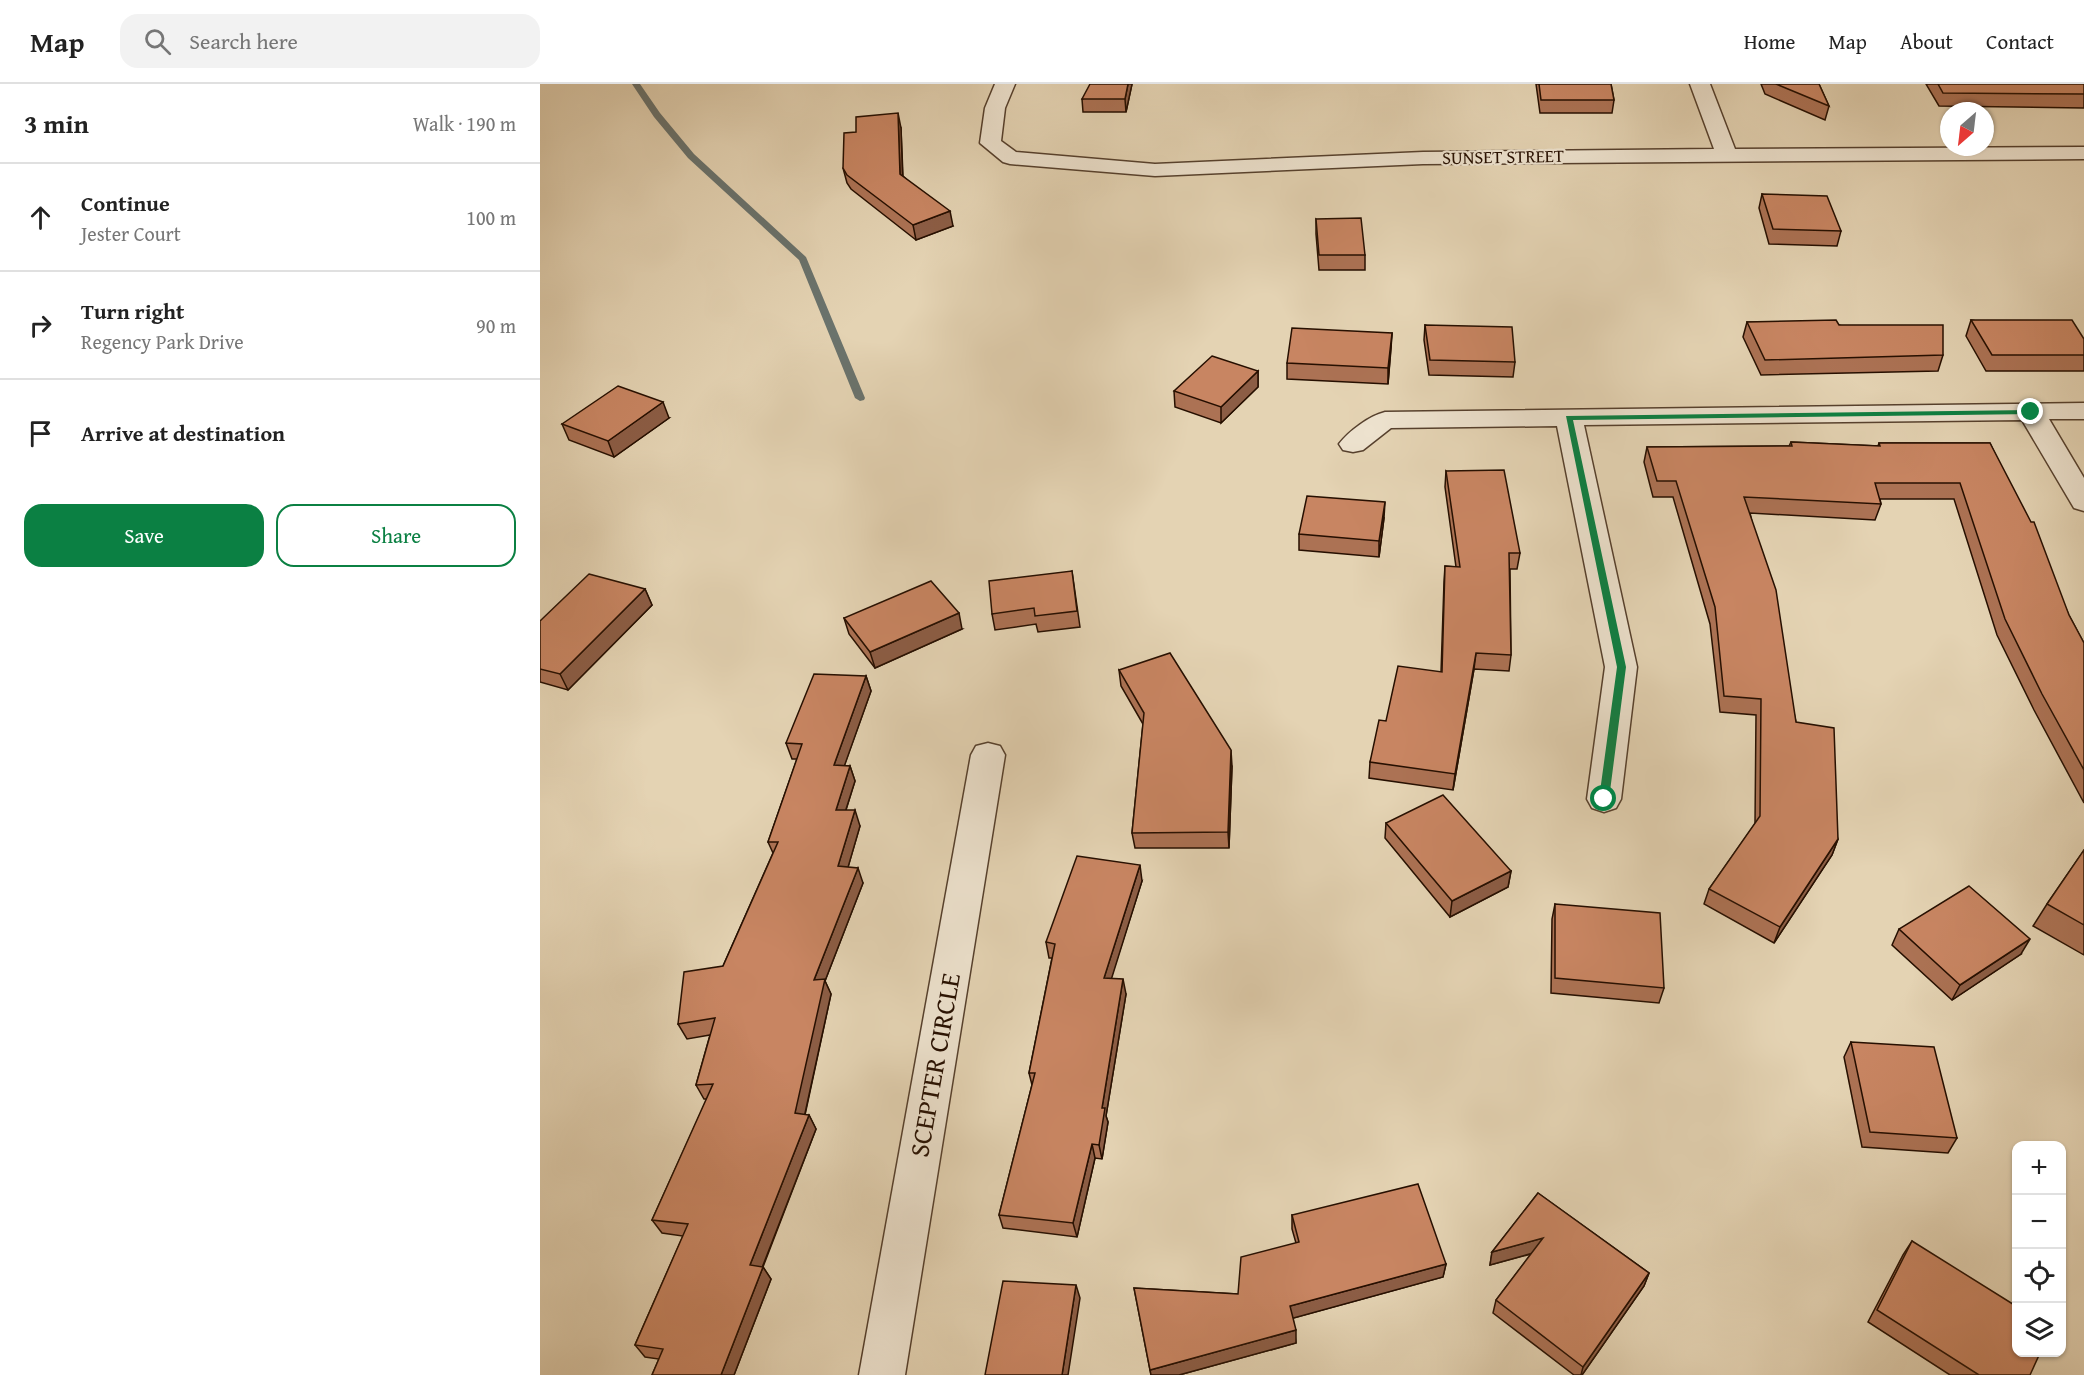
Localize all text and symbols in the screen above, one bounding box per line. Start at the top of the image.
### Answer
search box [120,14,540,68]
text: Map [30,21,84,62]
icon: search [141,25,174,58]
text: Search here [189,25,298,57]
text: Home [1744,26,1795,57]
text: Map [1828,26,1867,57]
text: About [1900,26,1953,57]
text: Contact [1986,26,2054,57]
north arrow [1940,102,1994,156]
text: 3 min [24,104,89,143]
text: Walk · 190 m [413,109,516,138]
street label: SUNSET STREET [1442,142,1564,171]
text: Continue [81,187,170,219]
icon: ahead [24,201,57,234]
text: 100 m [466,203,516,232]
text: Jester Court [81,219,181,248]
text: Turn right [81,295,184,327]
icon: right [24,309,57,342]
text: 90 m [476,311,516,340]
text: Regency Park Drive [81,327,244,356]
route end [2017,398,2043,424]
icon: arrive [24,417,57,450]
text: Arrive at destination [81,417,285,449]
button: Save [24,504,264,567]
button: Share [276,504,516,567]
route start [1590,785,1616,811]
street label: SCEPTER CIRCLE [898,970,970,1160]
map controls [2012,1141,2066,1357]
button: + [2012,1141,2066,1195]
button: − [2012,1195,2066,1249]
button: locate [2012,1249,2066,1303]
button: layers [2012,1303,2066,1357]

